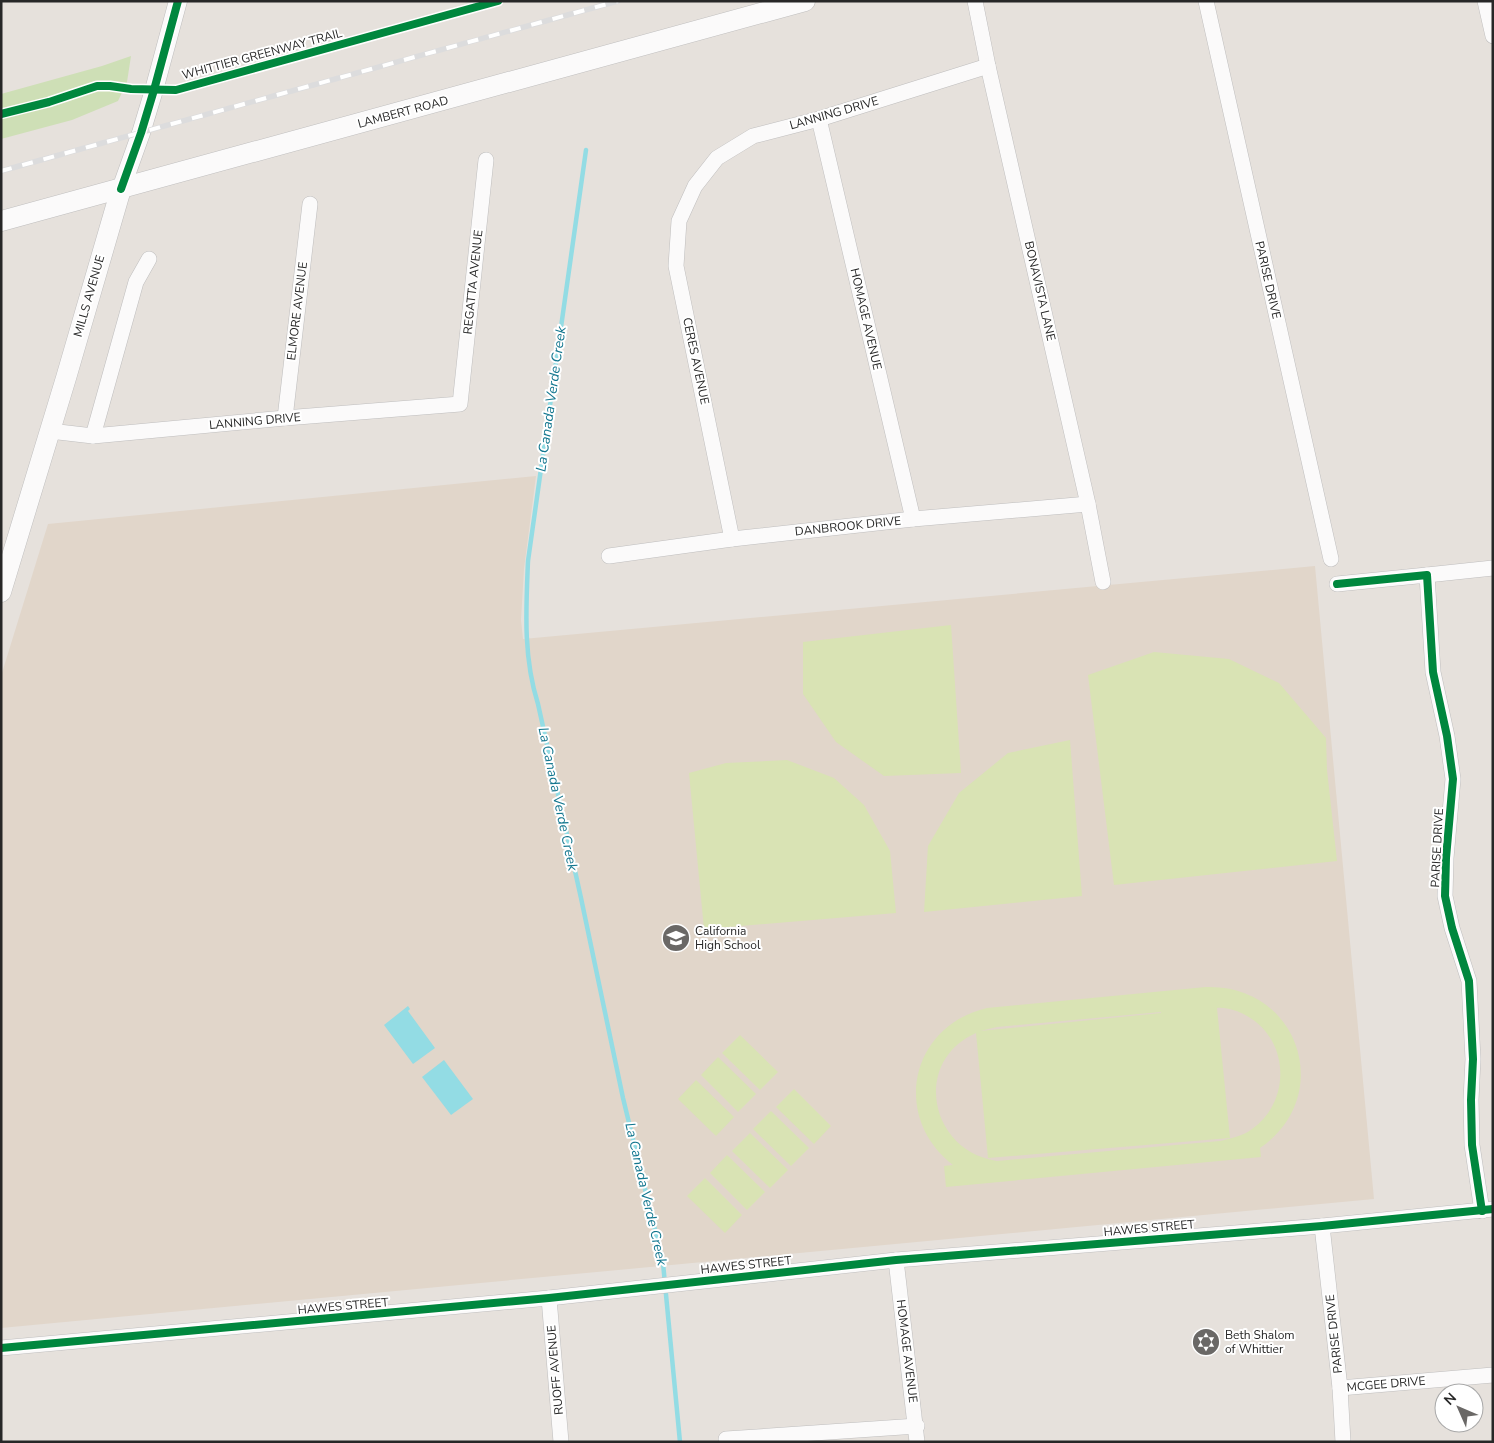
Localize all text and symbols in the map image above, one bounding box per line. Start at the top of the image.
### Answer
street label: WHITTIER GREENWAY TRAIL [180,25,344,83]
street label: LAMBERT ROAD [356,92,450,132]
street label: LANNING DRIVE [788,93,880,133]
street label: REGATTA AVENUE [460,229,486,335]
street label: BONAVISTA LANE [1021,240,1059,342]
street label: PARISE DRIVE [1251,240,1285,320]
street label: MILLS AVENUE [70,253,108,339]
street label: ELMORE AVENUE [283,261,311,361]
street label: HOMAGE AVENUE [847,267,885,371]
street label: CERES AVENUE [679,316,713,406]
water label: La Canada Verde Creek [531,324,571,473]
street label: LANNING DRIVE [209,409,301,433]
street label: DANBROOK DRIVE [794,512,902,540]
water label: La Canada Verde Creek [533,725,583,874]
street label: PARISE DRIVE [1427,808,1447,888]
school or university icon: California High School [661,923,691,953]
place label: California High School [695,923,761,953]
water label: La Canada Verde Creek [620,1121,672,1268]
street label: HAWES STREET [1103,1216,1196,1240]
street label: HAWES STREET [700,1252,793,1278]
street label: HAWES STREET [297,1294,390,1318]
street label: PARISE DRIVE [1322,1294,1346,1374]
street label: HOMAGE AVENUE [893,1298,921,1404]
street label: RUOFF AVENUE [543,1324,567,1416]
synagogue icon: Beth Shalom of Whittier [1191,1327,1221,1357]
place label: Beth Shalom of Whittier [1225,1327,1295,1357]
street label: MCGEE DRIVE [1346,1373,1426,1395]
north arrow [1434,1383,1484,1433]
text: N [1440,1389,1461,1410]

